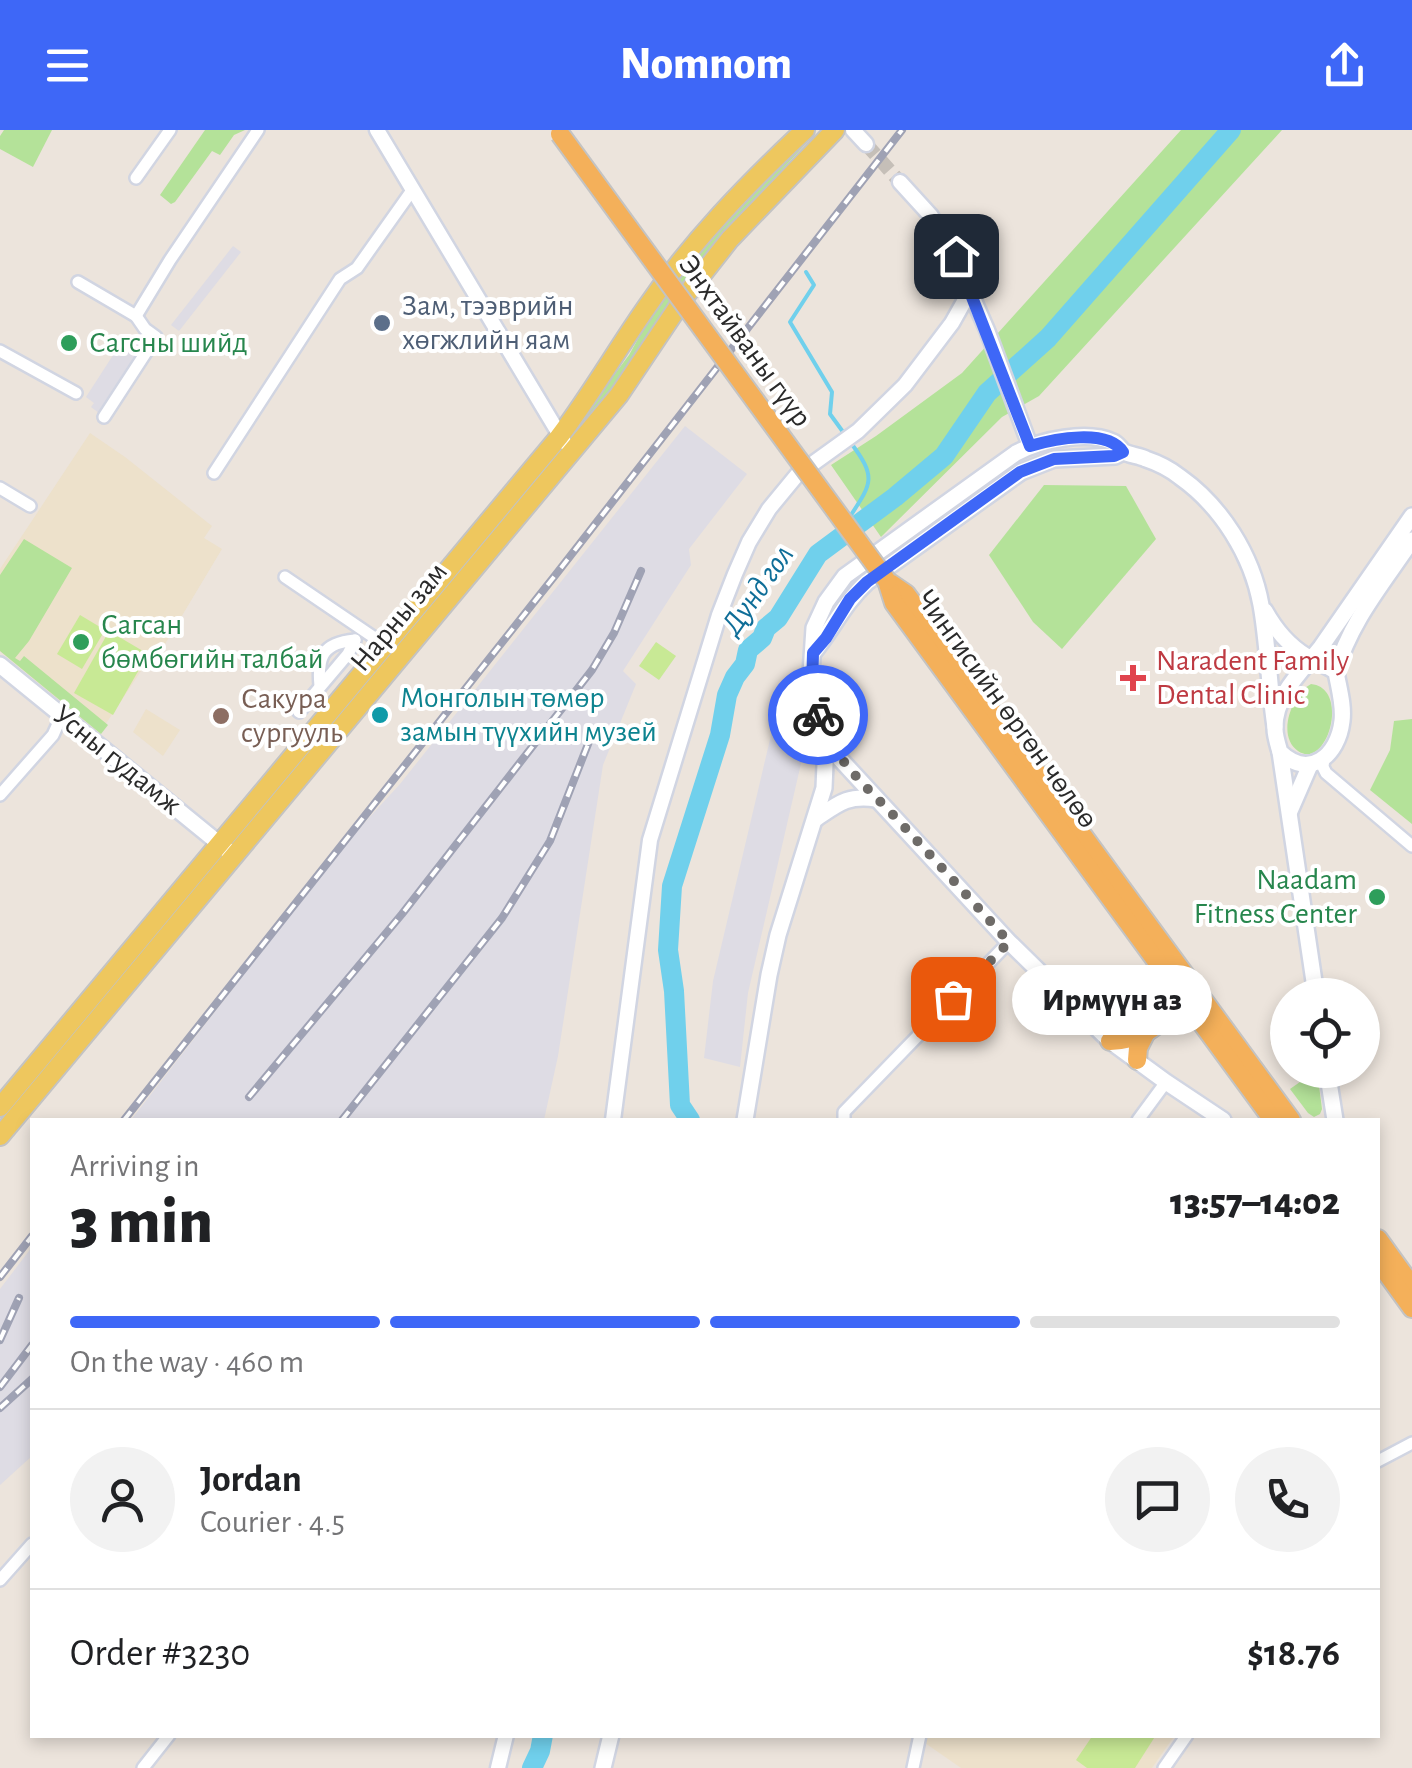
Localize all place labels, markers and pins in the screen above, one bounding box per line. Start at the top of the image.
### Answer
pin [914,214,999,299]
place label: Зам, тээврийн хөгжлийн яам [402,291,574,355]
marker: Зам, тээврийн хөгжлийн яам [371,312,393,334]
place label: Сагсны шийд [89,328,248,358]
marker: Сагсны шийд [58,332,80,354]
place label: Сагсан бөмбөгийн талбай [101,610,324,674]
marker: Сагсан бөмбөгийн талбай [70,631,92,653]
place label: Naradent Family Dental Clinic [1156,646,1349,710]
marker: Naradent Family Dental Clinic [1120,665,1146,691]
place label: Монголын төмөр замын түүхийн музей [400,683,657,747]
place label: Сакура сургууль [241,684,343,748]
marker: Монголын төмөр замын түүхийн музей [369,704,391,726]
marker: Сакура сургууль [210,705,232,727]
place label: Naadam Fitness Center [1194,865,1357,929]
marker: Naadam Fitness Center [1366,886,1388,908]
pin [911,957,996,1042]
callout: Ирмүүн аз [1013,964,1213,1034]

